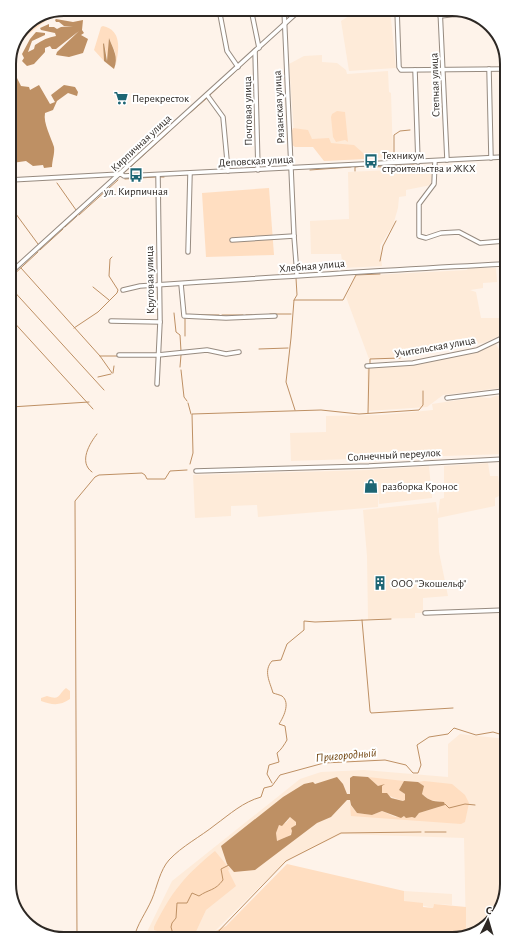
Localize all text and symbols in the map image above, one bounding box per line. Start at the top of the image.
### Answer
street label: Степная улица [428,53,442,117]
street label: Рязанская улица [272,70,286,144]
street label: Почтовая улица [242,76,254,146]
supermarket icon: Перекресток [113,90,129,106]
place label: Перекресток [132,93,189,104]
street label: Кирпичная улица [109,112,173,174]
place label: Техникум строительства и ЖКХ [382,150,476,174]
bus stop icon: Техникум строительства и ЖКХ [363,153,379,169]
street label: Деповская улица [218,154,294,168]
bus stop icon: ул. Кирпичная [128,167,144,183]
place label: ул. Кирпичная [103,186,168,197]
street label: Круговая улица [144,246,156,314]
street label: Хлебная улица [279,258,345,274]
street label: Учительская улица [394,334,476,360]
street label: Солнечный переулок [347,447,441,463]
shop icon: разборка Кронос [363,478,379,494]
place label: разборка Кронос [382,481,458,492]
building icon: ООО "Экошельф" [372,575,388,591]
place label: ООО "Экошельф" [391,578,466,589]
water label: Пригородный [315,746,377,765]
north arrow [468,900,508,940]
text: С [485,905,492,916]

